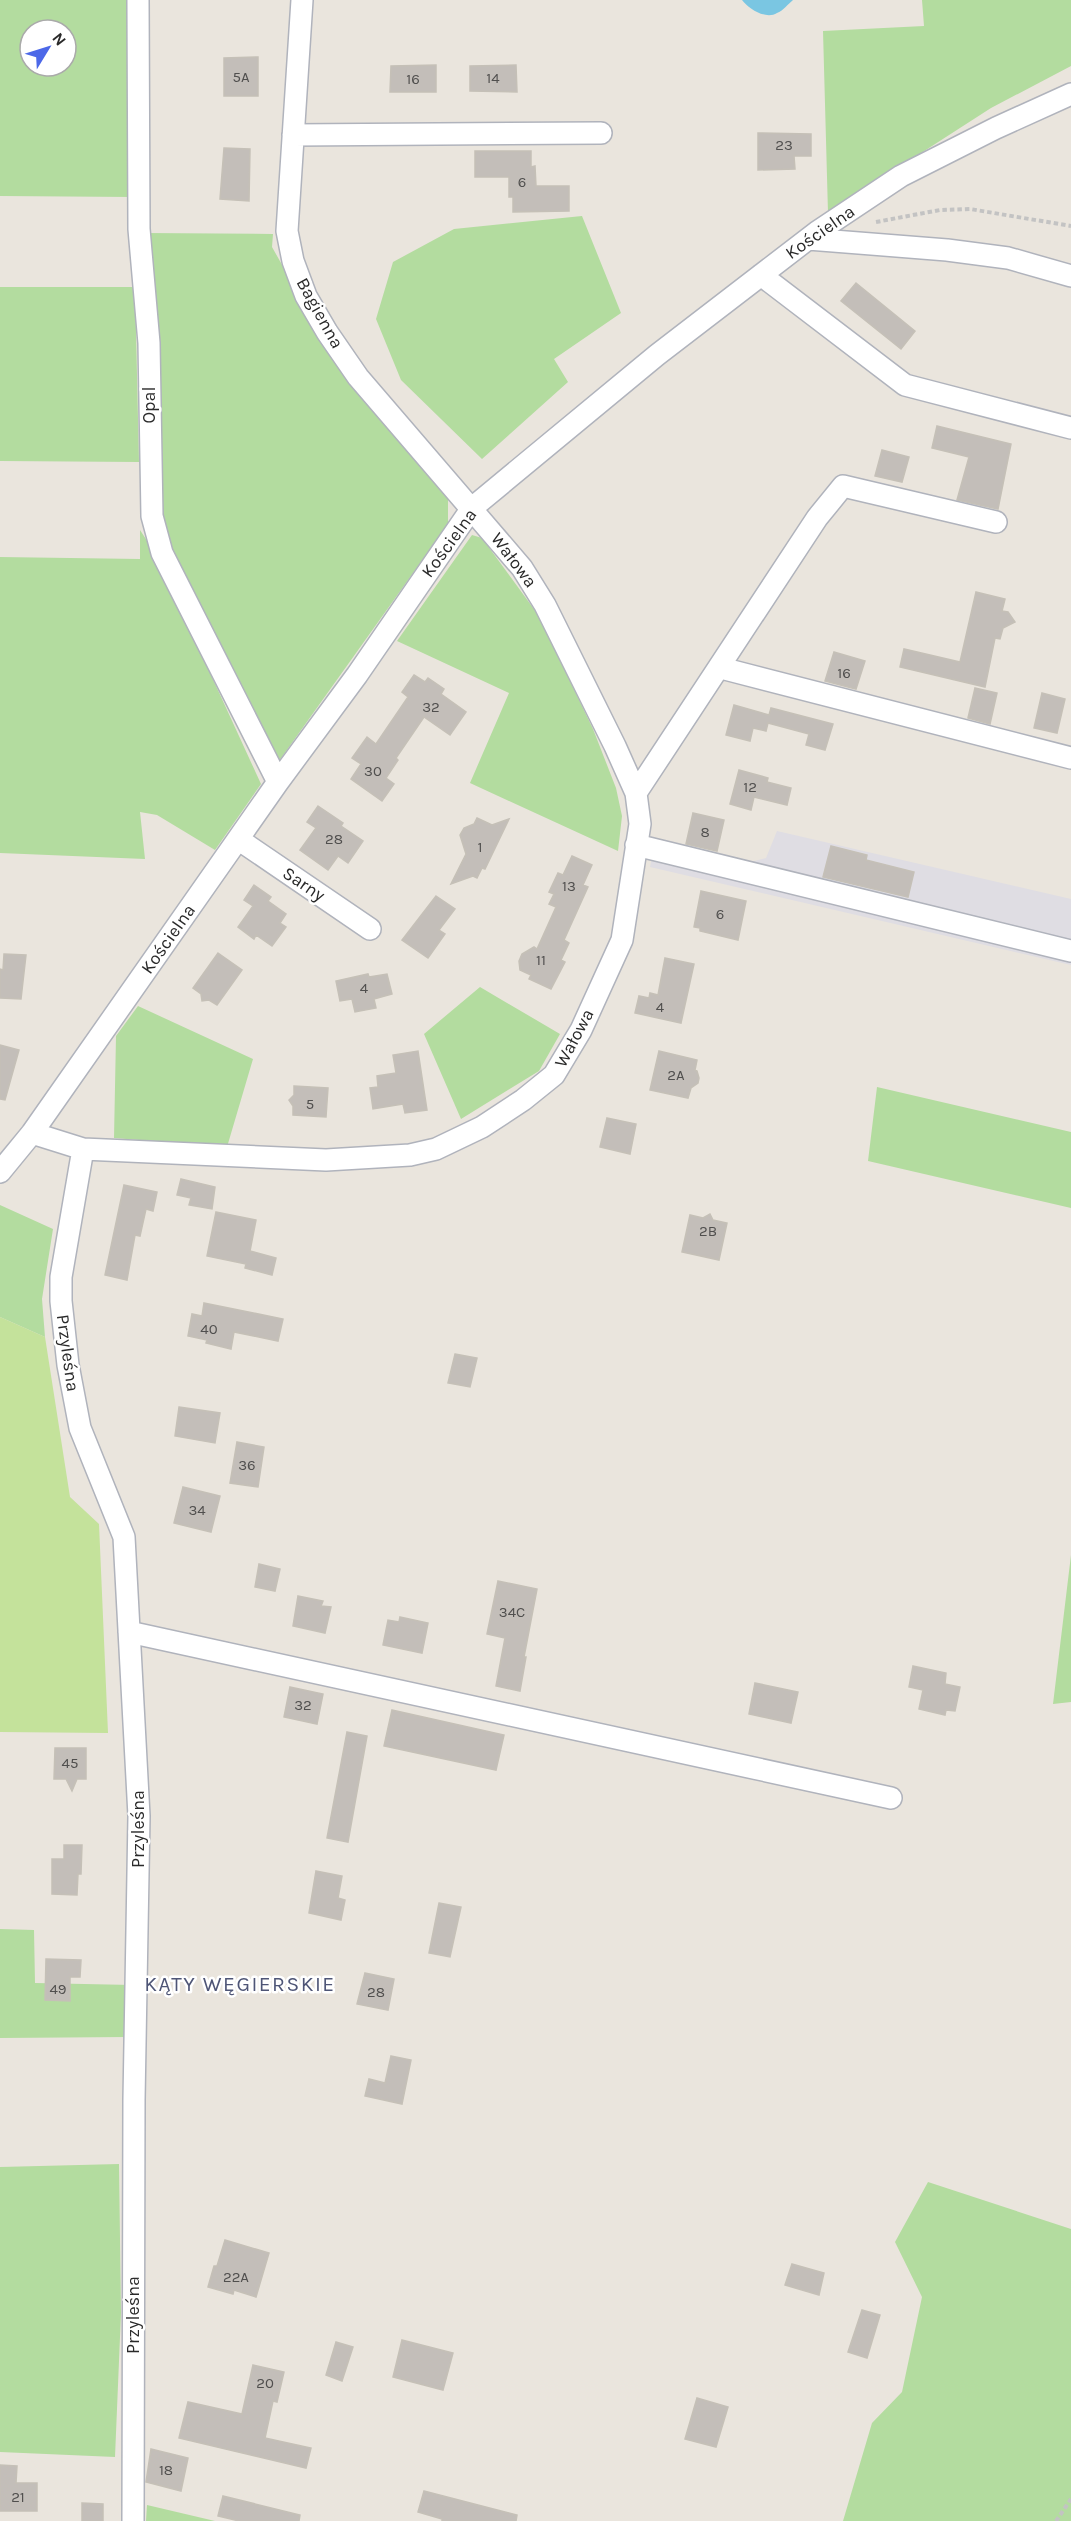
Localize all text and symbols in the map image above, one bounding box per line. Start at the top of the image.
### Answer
north arrow [18,18,78,78]
text: N [48,29,70,49]
house number: 5A [232,68,250,86]
house number: 14 [486,69,500,87]
house number: 16 [406,70,420,88]
house number: 23 [775,136,793,154]
house number: 6 [518,173,526,191]
street label: Kościelna [781,200,859,264]
street label: Bagienna [292,274,348,352]
street label: Opal [138,386,160,424]
street label: Kościelna [417,504,481,582]
street label: Wałowa [486,528,542,592]
house number: 16 [837,664,851,682]
house number: 32 [422,698,440,716]
house number: 30 [364,762,382,780]
house number: 12 [743,778,757,796]
house number: 8 [700,823,710,841]
house number: 28 [325,830,343,848]
house number: 1 [478,838,482,856]
street label: Sarny [279,862,330,906]
house number: 13 [562,877,576,895]
street label: Kościelna [136,900,200,978]
house number: 6 [716,905,724,923]
house number: 11 [536,951,546,969]
house number: 4 [360,979,369,997]
house number: 4 [656,998,665,1016]
street label: Wałowa [549,1005,599,1071]
house number: 2A [667,1066,685,1084]
house number: 5 [306,1095,314,1113]
house number: 2B [699,1222,717,1240]
street label: Przyleśna [52,1313,84,1393]
house number: 40 [200,1320,218,1338]
house number: 36 [238,1456,256,1474]
house number: 34 [188,1501,206,1519]
house number: 34C [499,1603,525,1621]
house number: 32 [294,1696,312,1714]
house number: 45 [62,1754,78,1772]
street label: Przyleśna [127,1790,149,1868]
district label: KĄTY WĘGIERSKIE [144,1972,336,1996]
house number: 49 [49,1980,67,1998]
house number: 28 [367,1983,385,2001]
house number: 22A [223,2268,249,2286]
street label: Przyleśna [122,2276,144,2354]
house number: 20 [256,2374,274,2392]
house number: 18 [159,2461,173,2479]
house number: 21 [11,2488,25,2506]

